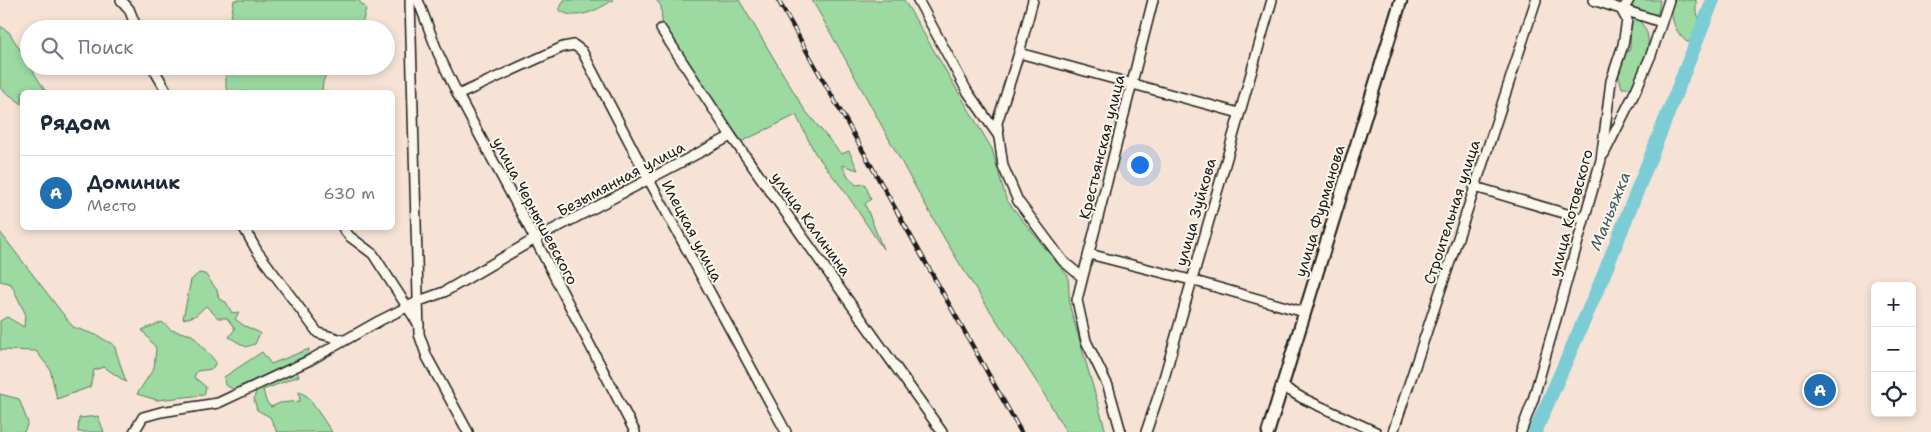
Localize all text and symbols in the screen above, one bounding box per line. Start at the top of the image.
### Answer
search box [20,20,395,75]
icon: search [38,34,66,62]
text: Поиск [78,35,133,60]
street label: Крестьянская улица [1074,72,1130,221]
text: Рядом [40,109,110,137]
street label: улица Чернышевского [488,134,582,288]
street label: Безымянная улица [554,137,689,221]
street label: Строительная улица [1419,137,1485,287]
street label: улица Фурманова [1290,142,1350,279]
street label: улица Котовского [1544,147,1598,279]
your location [1127,152,1153,178]
street label: улица Зуйкова [1171,155,1221,268]
street label: улица Калинина [767,168,856,281]
water label: Маньяжка [1585,169,1635,253]
text: Доминик [87,170,180,195]
street label: Илецкая улица [657,177,727,286]
text: A [50,183,62,204]
text: 630 m [323,183,375,204]
text: Место [87,195,137,216]
map controls [1871,282,1916,417]
button: + [1871,282,1916,327]
button: − [1871,327,1916,372]
pin: A [1804,371,1836,409]
button: locate [1871,372,1916,417]

